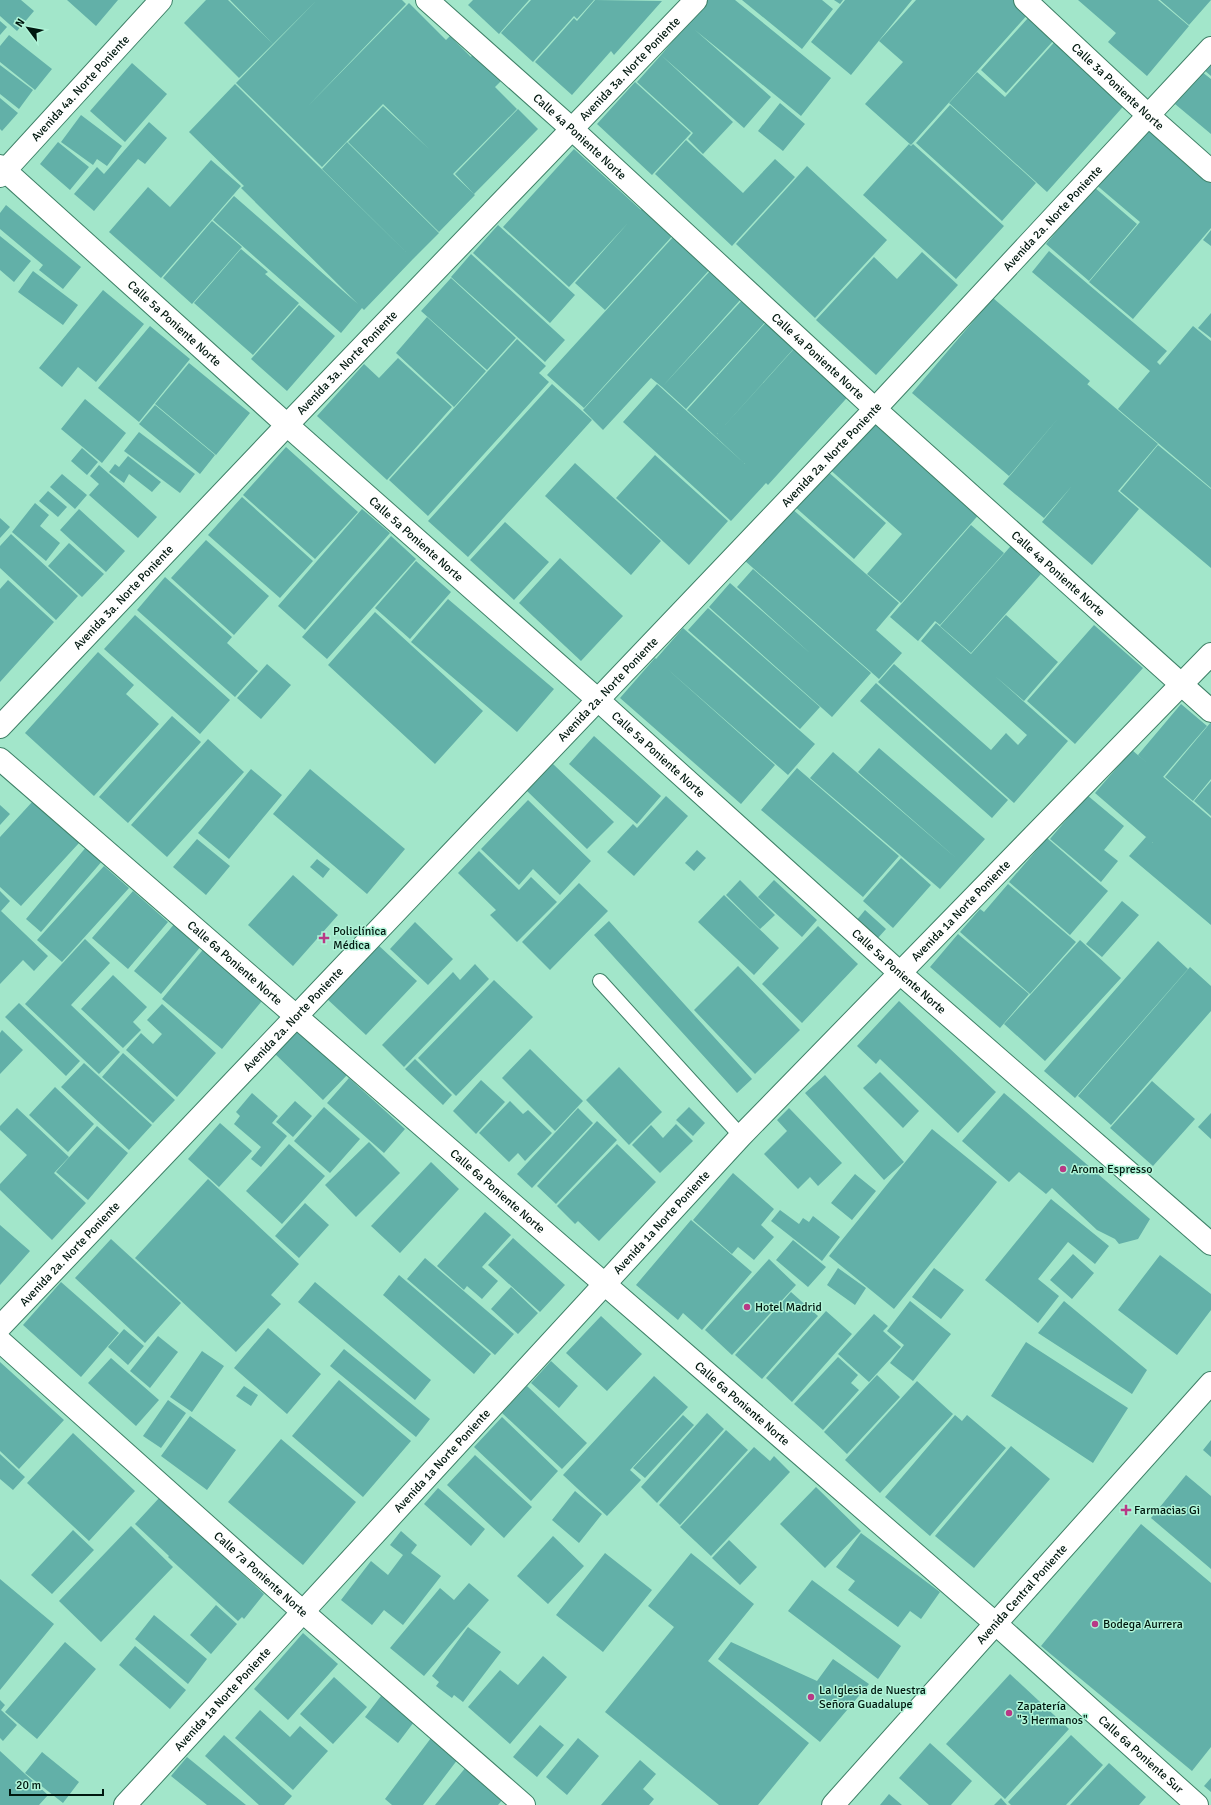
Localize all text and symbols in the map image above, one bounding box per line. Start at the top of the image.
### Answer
north arrow [8,8,48,48]
street label: Avenida 3a. Norte Poniente [576,14,683,124]
text: N [12,16,27,30]
street label: Avenida 4a. Norte Poniente [28,32,133,144]
street label: Calle 3a Poniente Norte [1068,40,1167,133]
street label: Calle 4a Poniente Norte [530,90,630,183]
street label: Avenida 2a. Norte Poniente [1000,162,1105,274]
street label: Calle 5a Poniente Norte [125,277,224,370]
street label: Avenida 3a. Norte Poniente [293,308,400,418]
street label: Calle 4a Poniente Norte [768,310,867,403]
street label: Avenida 2a. Norte Poniente [778,399,885,510]
street label: Calle 5a Poniente Norte [366,493,466,585]
street label: Calle 4a Poniente Norte [1008,528,1108,620]
street label: Avenida 3a. Norte Poniente [70,542,177,653]
street label: Avenida 2a. Norte Poniente [555,634,661,745]
street label: Calle 5a Poniente Norte [608,708,708,801]
street label: Avenida 1a Norte Poniente [908,857,1013,965]
street label: Calle 6a Poniente Norte [184,918,285,1008]
place label: Policlínica Médica [333,924,386,953]
street label: Calle 5a Poniente Norte [849,926,949,1017]
marker: Policlínica Médica [318,932,330,944]
street label: Avenida 2a. Norte Poniente [240,964,347,1075]
street label: Calle 6a Poniente Norte [447,1146,548,1236]
place label: Aroma Espresso [1071,1162,1152,1177]
marker: Aroma Espresso [1058,1164,1068,1174]
street label: Avenida 1a Norte Poniente [610,1167,713,1277]
street label: Avenida 2a. Norte Poniente [16,1198,123,1309]
place label: Hotel Madrid [755,1300,822,1315]
marker: Hotel Madrid [742,1302,752,1312]
street label: Calle 6a Poniente Norte [692,1358,793,1449]
street label: Avenida 1a Norte Poniente [391,1406,493,1516]
place label: Farmacias Gi [1134,1503,1200,1518]
marker: Farmacias Gi [1121,1505,1131,1515]
street label: Calle 7a Poniente Norte [211,1528,311,1620]
street label: Avenida Central Poniente [973,1541,1070,1647]
place label: Bodega Aurrera [1103,1617,1183,1632]
marker: Bodega Aurrera [1090,1619,1100,1629]
street label: Avenida 1a Norte Poniente [171,1644,274,1754]
place label: La Iglesia de Nuestra Señora Guadalupe [819,1683,926,1712]
marker: La Iglesia de Nuestra Señora Guadalupe [806,1692,816,1702]
place label: Zapatería "3 Hermanos" [1017,1699,1088,1728]
marker: Zapatería "3 Hermanos" [1004,1708,1014,1718]
street label: Calle 6a Poniente Sur [1095,1712,1187,1797]
scale bar [10,1771,103,1797]
text: 20 m [16,1778,41,1793]

